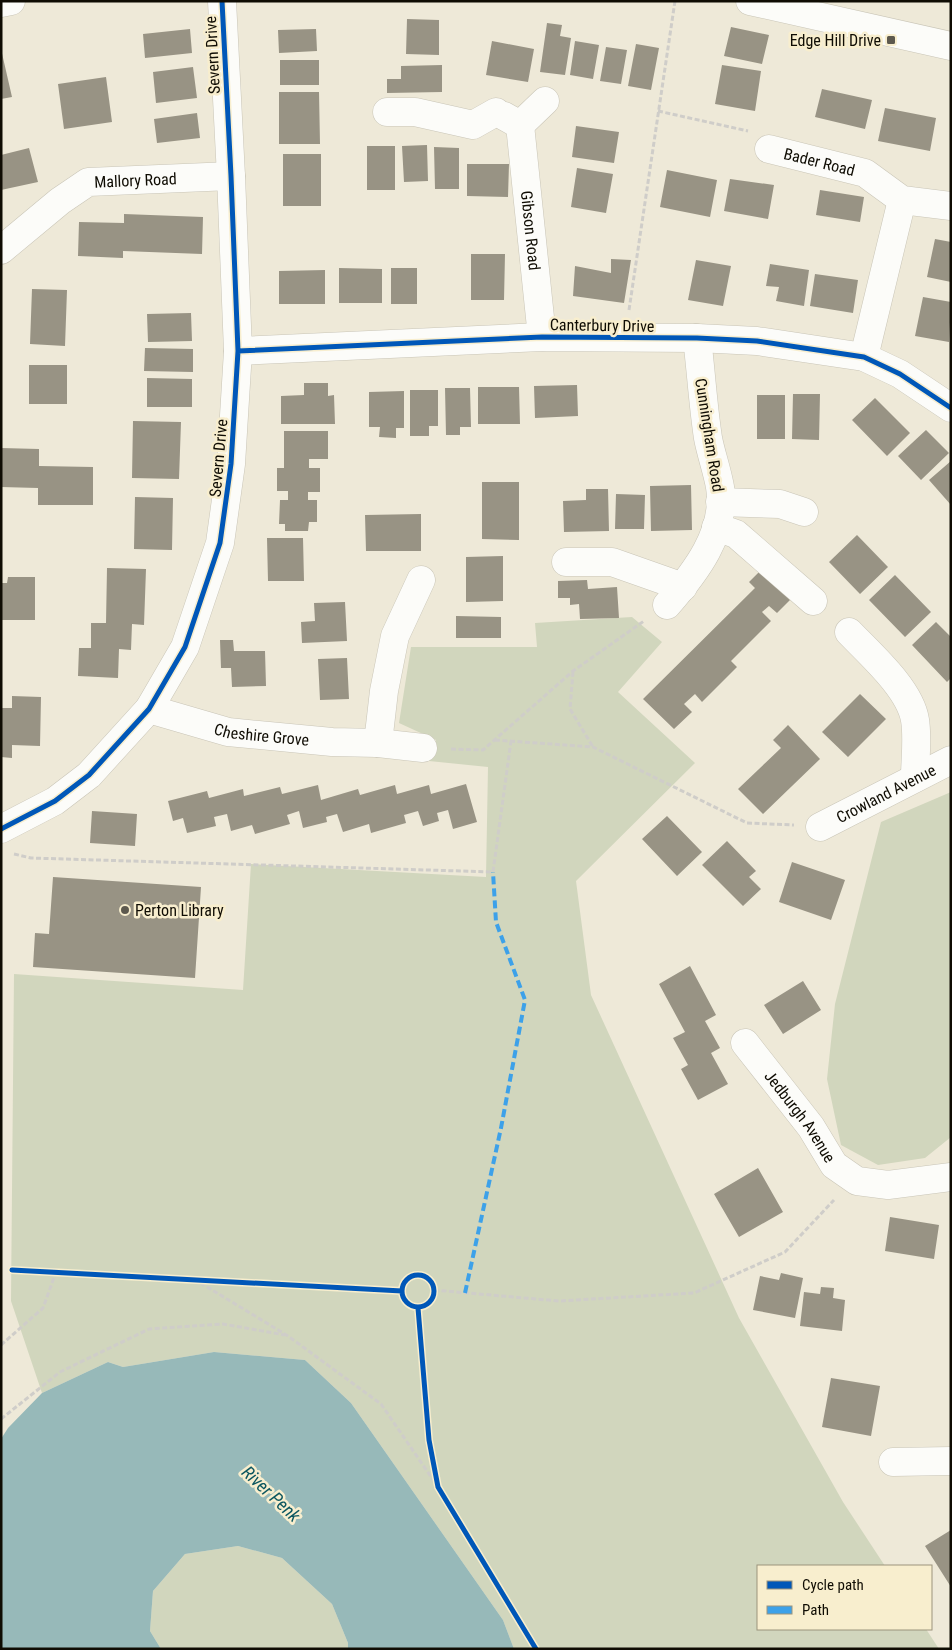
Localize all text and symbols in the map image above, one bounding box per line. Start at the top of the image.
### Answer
street label: Severn Drive [201,15,224,94]
place label: Edge Hill Drive [790,31,881,50]
marker: Edge Hill Drive [885,34,897,46]
street label: Bader Road [782,144,857,180]
street label: Mallory Road [94,169,177,192]
street label: Gibson Road [517,190,544,271]
street label: Canterbury Drive [550,315,654,336]
street label: Cunningham Road [691,377,728,493]
street label: Severn Drive [206,418,231,498]
street label: Cheshire Grove [212,719,310,750]
street label: Crowland Avenue [833,760,939,827]
place label: Perton Library [135,901,224,920]
marker: Perton Library [119,904,131,916]
street label: Jedburgh Avenue [760,1067,839,1166]
water label: River Penk [238,1461,306,1527]
legend [757,1565,932,1630]
text: Cycle path [802,1576,864,1594]
text: Path [802,1601,829,1619]

